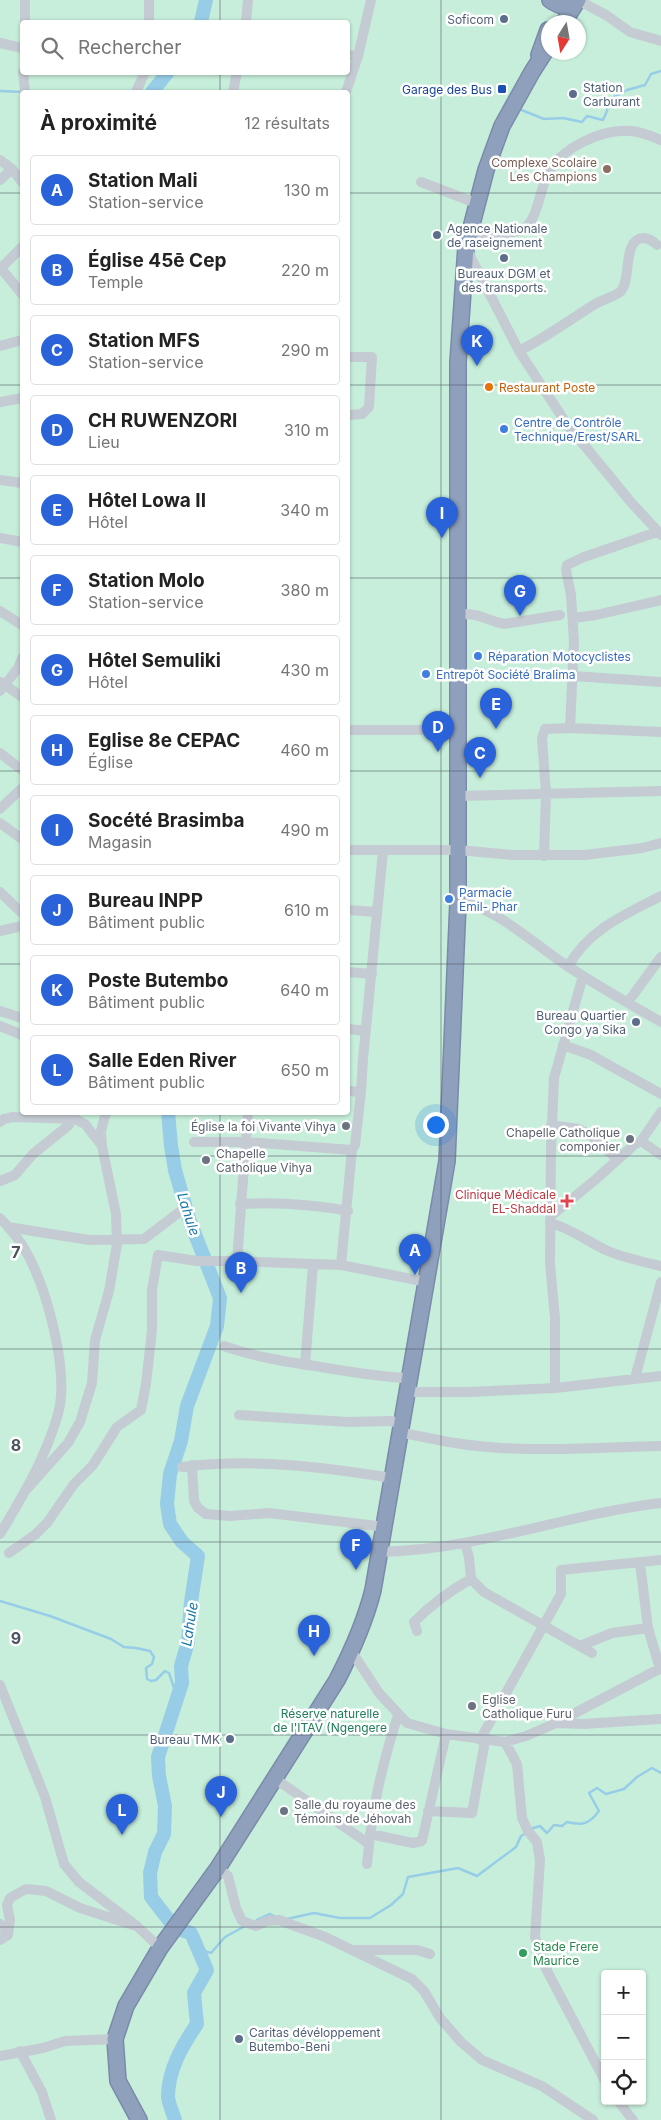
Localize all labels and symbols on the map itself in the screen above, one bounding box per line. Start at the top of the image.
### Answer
place label: Soficom [447,12,494,27]
marker: Soficom [498,13,510,25]
north arrow [541,15,586,60]
place label: Station Carburant [583,80,640,109]
place label: Garage des Bus [402,82,492,97]
marker: Garage des Bus [496,83,508,95]
marker: Station Carburant [567,88,579,100]
place label: Complexe Scolaire Les Champions [491,155,597,184]
marker: Complexe Scolaire Les Champions [601,163,613,175]
place label: Agence Nationale de raseignement [447,221,548,250]
marker: Agence Nationale de raseignement [431,229,443,241]
marker: Bureaux DGM et des transports. [498,252,510,264]
place label: Bureaux DGM et des transports. [458,266,551,295]
pin: K [461,325,493,366]
place label: Restaurant Poste [499,380,595,395]
marker: Restaurant Poste [483,381,495,393]
place label: Centre de Contrôle Technique/Erest/SARL [514,415,641,444]
marker: Centre de Contrôle Technique/Erest/SARL [498,423,510,435]
pin: I [426,497,458,538]
pin: G [504,575,536,616]
place label: Réparation Motocyclistes [488,649,631,664]
marker: Réparation Motocyclistes [472,650,484,662]
place label: Entrepôt Société Bralima [436,667,575,682]
marker: Entrepôt Société Bralima [420,668,432,680]
pin: E [480,688,512,729]
pin: D [422,711,454,752]
pin: C [464,737,496,778]
place label: Parmacie Emil- Phar [459,885,518,914]
marker: Parmacie Emil- Phar [443,893,455,905]
place label: Bureau Quartier Congo ya Sika [536,1008,626,1037]
marker: Bureau Quartier Congo ya Sika [630,1016,642,1028]
your location [423,1112,449,1138]
place label: Église la foi Vivante Vihya [191,1119,336,1134]
marker: Église la foi Vivante Vihya [340,1120,352,1132]
place label: Chapelle Catholique componier [506,1125,620,1154]
marker: Chapelle Catholique componier [624,1133,636,1145]
place label: Chapelle Catholique Vihya [216,1146,312,1175]
marker: Chapelle Catholique Vihya [200,1154,212,1166]
place label: Clinique Médicale EL-Shaddal [455,1187,556,1216]
water label: Lahule [174,1190,204,1238]
marker: Clinique Médicale EL-Shaddal [560,1194,574,1208]
pin: A [399,1234,431,1275]
text: 7 [11,1242,21,1262]
pin: B [225,1252,257,1293]
text: 8 [11,1435,21,1455]
pin: F [340,1529,372,1570]
water label: Lahule [177,1601,201,1647]
pin: H [298,1615,330,1656]
text: 9 [11,1628,21,1648]
place label: Eglise Catholique Furu [482,1692,572,1721]
marker: Eglise Catholique Furu [466,1700,478,1712]
park label: Réserve naturelle de l'ITAV (Ngengere [273,1706,387,1735]
place label: Bureau TMK [150,1732,220,1747]
marker: Bureau TMK [224,1733,236,1745]
pin: J [205,1776,237,1817]
pin: L [106,1794,138,1835]
place label: Salle du royaume des Témoins de Jéhovah [294,1797,416,1826]
marker: Salle du royaume des Témoins de Jéhovah [278,1805,290,1817]
place label: Stade Frere Maurice [533,1939,599,1968]
marker: Stade Frere Maurice [517,1947,529,1959]
place label: Caritas dévéloppement Butembo-Beni [249,2025,381,2054]
marker: Caritas dévéloppement Butembo-Beni [233,2033,245,2045]

